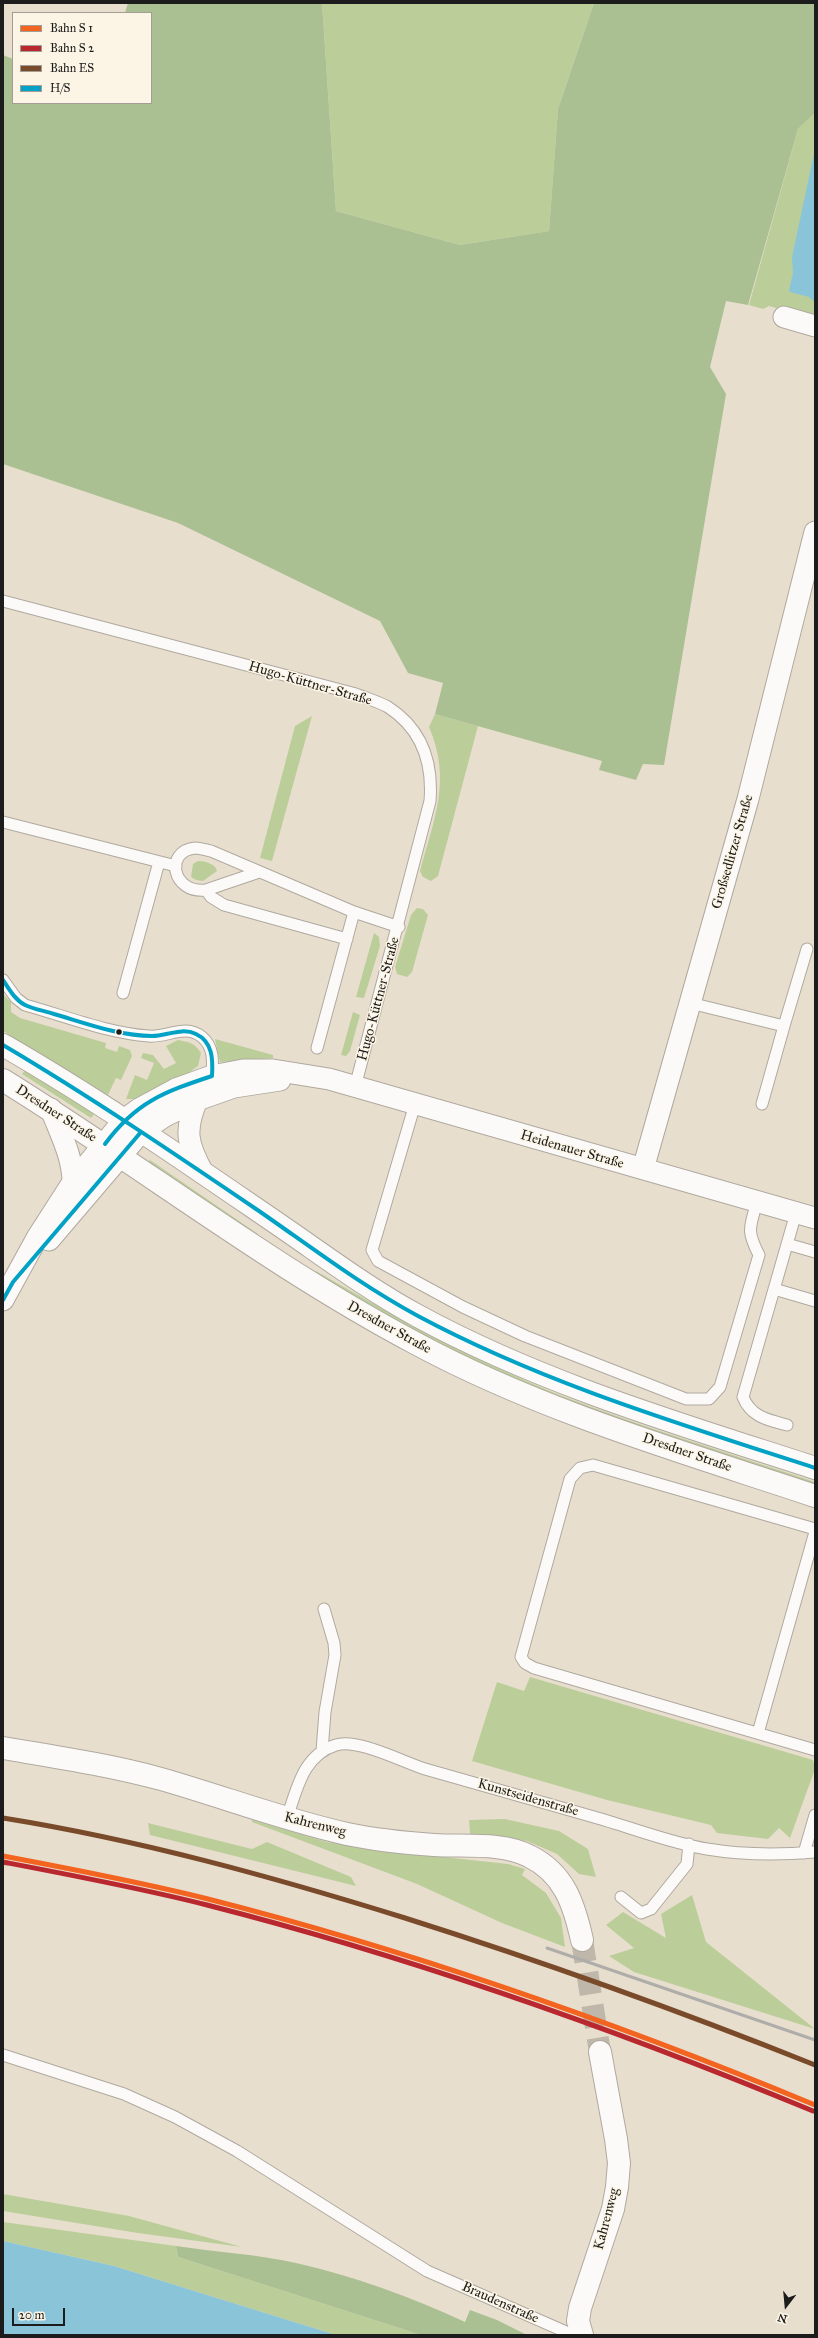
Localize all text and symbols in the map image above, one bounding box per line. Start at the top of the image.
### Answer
legend [12,12,152,104]
text: Bahn S 1 [50,21,93,35]
text: Bahn S 2 [50,41,94,55]
text: Bahn ES [50,61,94,75]
text: H/S [50,81,71,95]
street label: Hugo-Küttner-Straße [246,658,374,710]
street label: Großsedlitzer Straße [709,793,757,911]
street label: Hugo-Küttner-Straße [354,935,404,1063]
unlabelled marker [114,1027,124,1037]
street label: Dresdner Straße [12,1082,100,1146]
street label: Heidenauer Straße [518,1127,626,1173]
street label: Dresdner Straße [344,1298,434,1358]
street label: Dresdner Straße [640,1430,734,1476]
street label: Kunstseidenstraße [476,1776,580,1820]
street label: Kahrenweg [282,1809,348,1841]
street label: Kahrenweg [591,2186,623,2252]
street label: Braudenstraße [459,2279,541,2327]
north arrow [766,2286,806,2326]
scale bar [14,2300,67,2326]
text: 20 m [19,2308,45,2322]
text: N [776,2310,789,2326]

